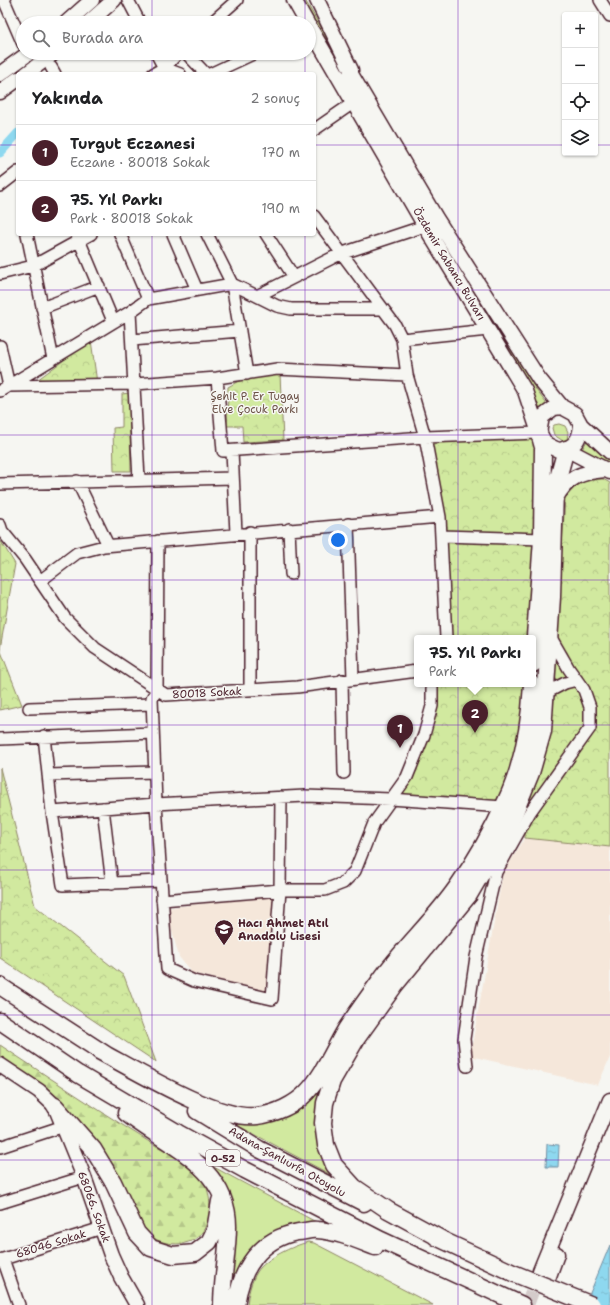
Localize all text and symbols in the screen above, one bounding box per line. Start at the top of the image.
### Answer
map controls [562,12,598,156]
button: + [562,12,598,48]
search box [16,16,316,60]
icon: search [30,27,52,49]
text: Burada ara [62,28,143,48]
button: − [562,48,598,84]
button: locate [562,84,598,120]
text: Yakında [32,87,103,109]
text: 2 sonuç [251,90,300,107]
button: layers [562,120,598,156]
text: Turgut Eczanesi [70,134,195,154]
text: 1 [42,144,48,161]
text: 170 m [262,144,300,161]
text: Eczane · 80018 Sokak [70,154,210,171]
text: 75. Yıl Parkı [70,190,163,210]
text: 2 [40,200,50,217]
text: 190 m [261,200,300,217]
street label: Özdemir Sabancı Bulvarı [409,205,489,323]
text: Park · 80018 Sokak [70,210,193,227]
park label: Şehit P. Er Tugay Elve Çocuk Parkı [210,389,300,417]
your location [328,530,348,550]
popup [414,635,536,687]
text: 75. Yıl Parkı [429,643,521,663]
text: Park [429,663,457,680]
street label: 80018 Sokak [172,684,242,702]
pin: 2 [462,700,488,733]
pin: 1 [387,715,413,748]
place label: Hacı Ahmet Atıl Anadolu Lisesi [238,916,329,944]
school or university icon: Hacı Ahmet Atıl Anadolu Lisesi [213,918,235,946]
street label: Adana-Şanlıurfa Otoyolu [226,1123,348,1201]
road number: O-52 [206,1150,240,1166]
street label: 68066. Sokak [74,1169,114,1245]
street label: 68046 Sokak [14,1226,88,1262]

